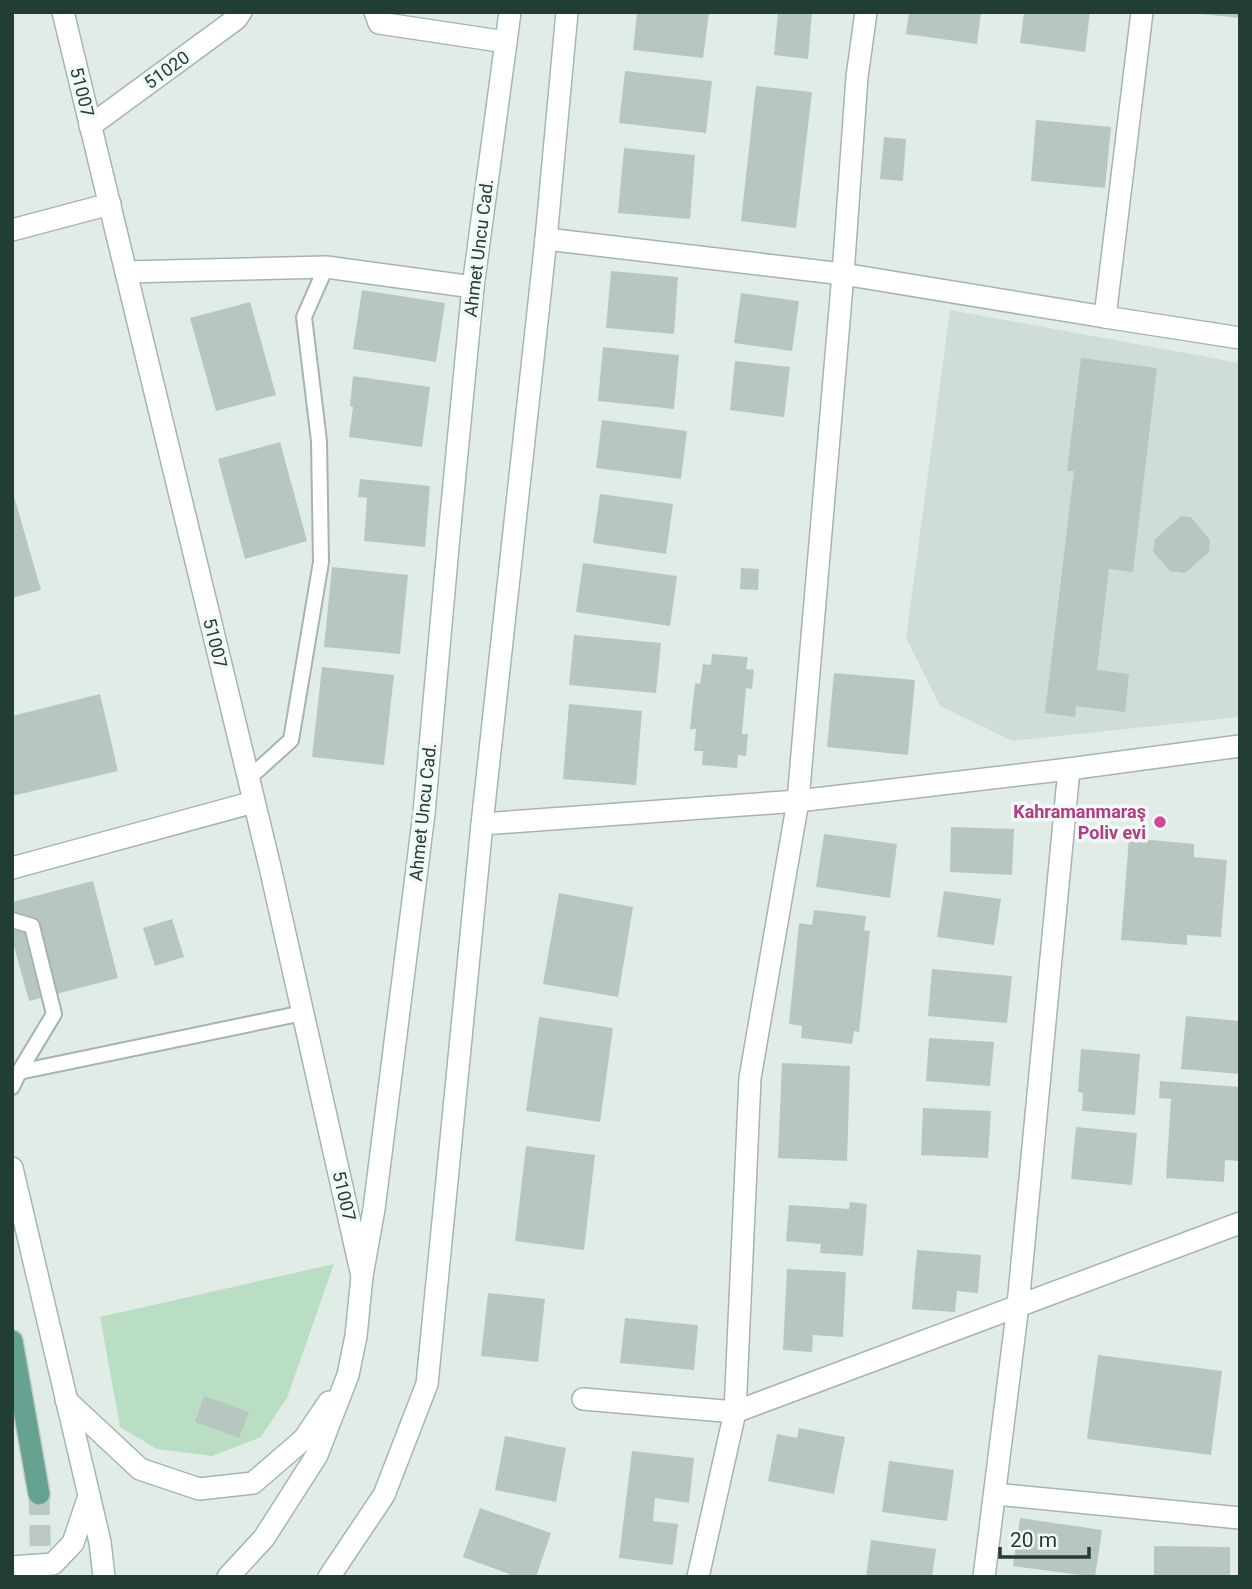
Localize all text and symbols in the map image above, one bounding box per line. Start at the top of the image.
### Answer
street label: 51020 [140,46,193,93]
street label: 51007 [66,65,99,119]
street label: Ahmet Uncu Cad. [460,178,497,318]
street label: 51007 [199,616,232,670]
street label: Ahmet Uncu Cad. [405,742,440,882]
place label: Kahramanmaraş Poliv evi [1013,801,1146,843]
marker: Kahramanmaraş Poliv evi [1152,814,1168,830]
street label: 51007 [329,1169,360,1223]
scale bar [1000,1516,1089,1560]
text: 20 m [1010,1528,1057,1552]

